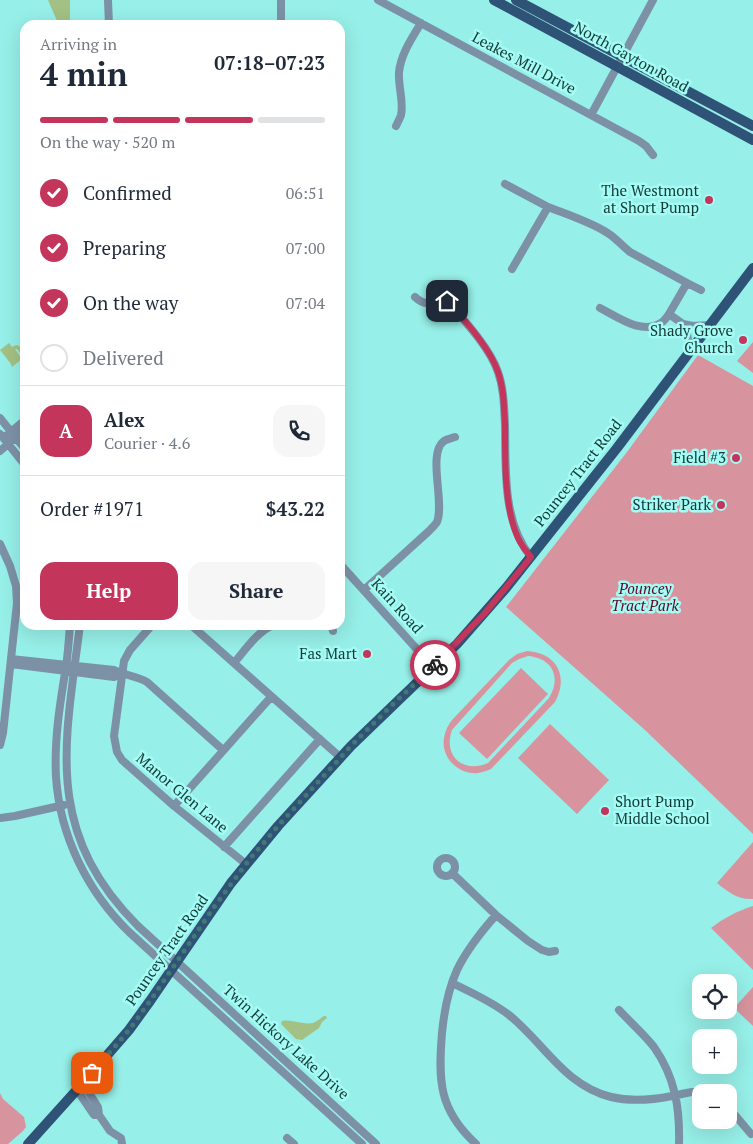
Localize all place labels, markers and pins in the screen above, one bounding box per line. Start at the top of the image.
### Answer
place label: The Westmont at Short Pump [601,180,699,217]
marker: The Westmont at Short Pump [703,194,715,206]
pin [426,280,468,322]
place label: Shady Grove Church [650,320,733,357]
marker: Shady Grove Church [737,334,749,346]
place label: Field #3 [673,447,726,467]
marker: Field #3 [730,452,742,464]
place label: Striker Park [633,494,711,514]
marker: Striker Park [715,499,727,511]
place label: Fas Mart [299,643,357,663]
marker: Fas Mart [361,648,373,660]
place label: Short Pump Middle School [615,791,710,828]
marker: Short Pump Middle School [599,805,611,817]
pin [71,1052,113,1094]

